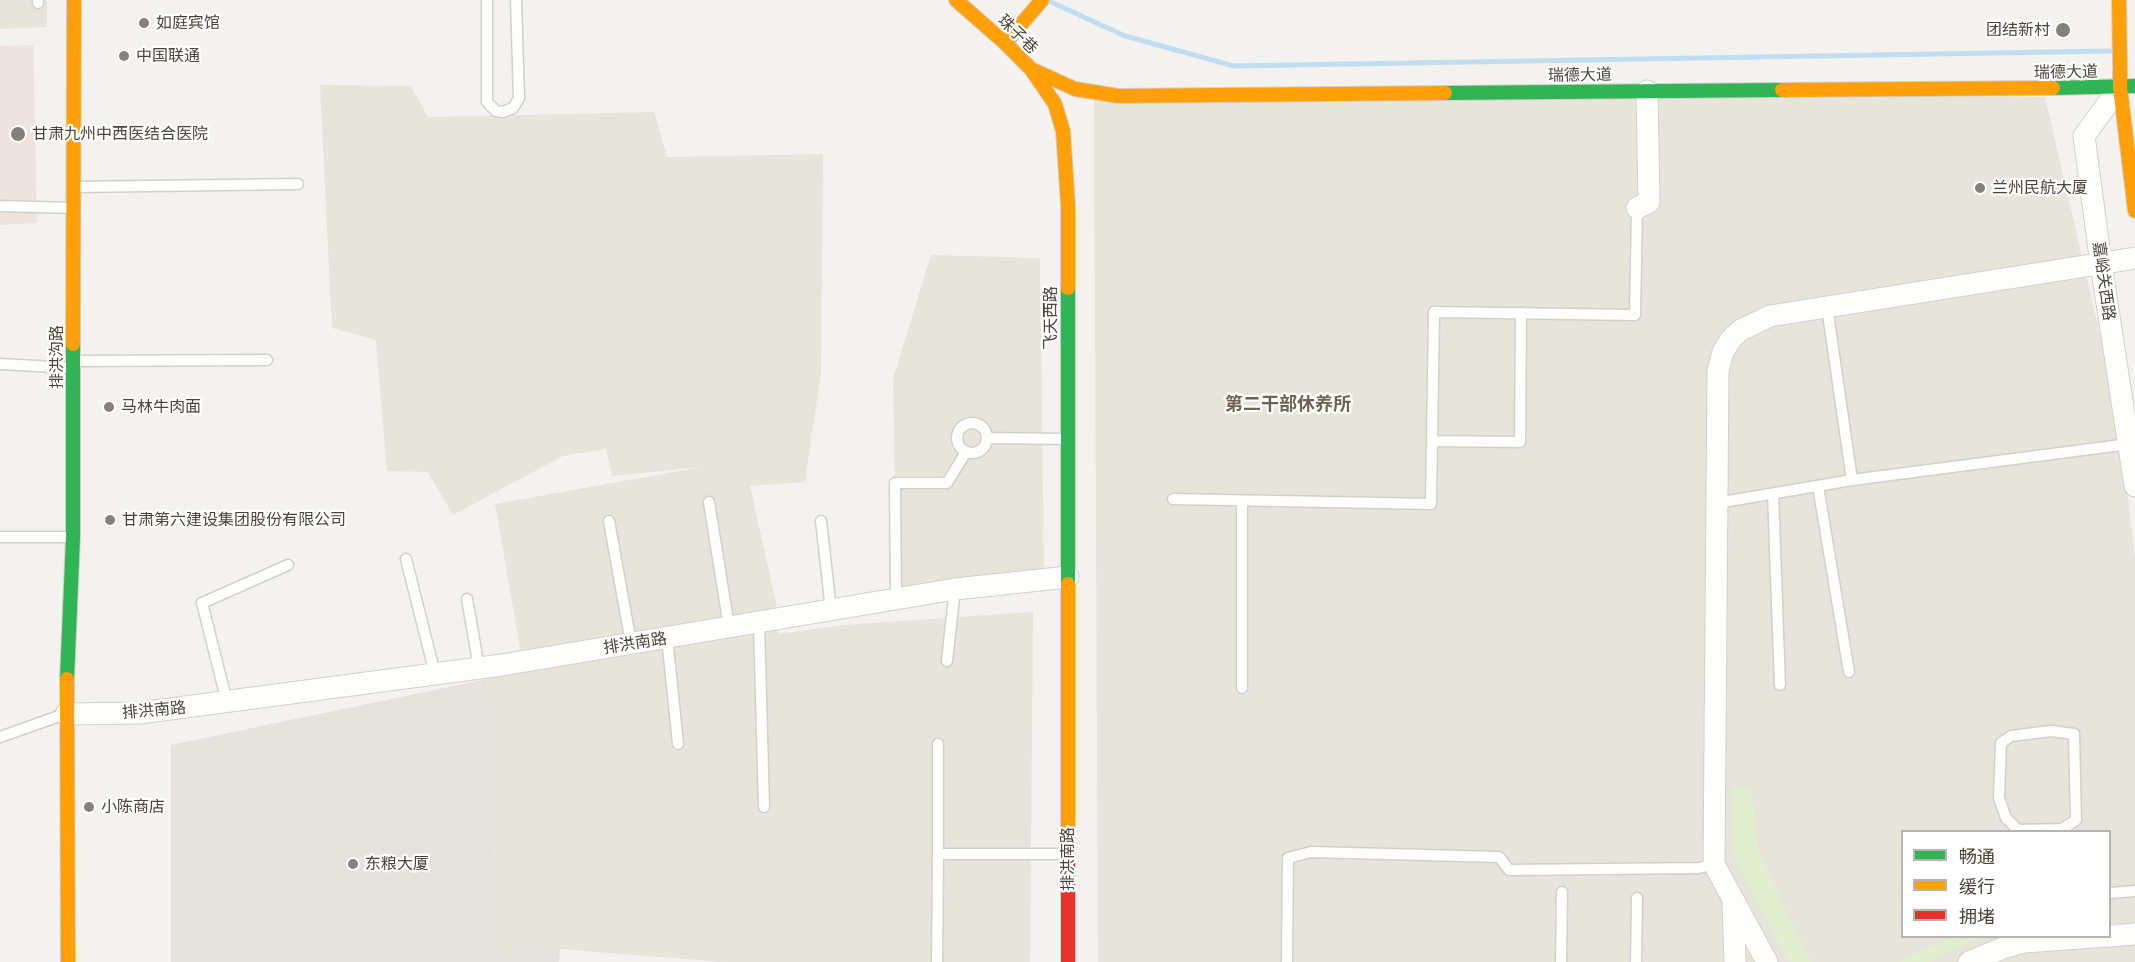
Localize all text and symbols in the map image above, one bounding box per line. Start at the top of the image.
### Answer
street label: 珠子巷 [994,10,1042,58]
place label: 如庭宾馆 [156,13,220,33]
marker: 如庭宾馆 [137,16,151,30]
place label: 团结新村 [1986,20,2050,40]
marker: 团结新村 [2054,21,2072,39]
place label: 中国联通 [136,46,200,66]
marker: 中国联通 [117,49,131,63]
street label: 瑞德大道 [2034,62,2098,82]
street label: 瑞德大道 [1548,65,1612,85]
place label: 甘肃九州中西医结合医院 [32,124,208,144]
marker: 甘肃九州中西医结合医院 [9,125,27,143]
place label: 兰州民航大厦 [1992,178,2088,198]
marker: 兰州民航大厦 [1973,181,1987,195]
street label: 嘉峪关西路 [2089,240,2119,322]
street label: 飞天西路 [1041,286,1061,350]
street label: 排洪沟路 [47,325,67,389]
district label: 第二干部休养所 [1225,393,1351,415]
place label: 马林牛肉面 [121,397,201,417]
marker: 马林牛肉面 [102,400,116,414]
place label: 甘肃第六建设集团股份有限公司 [122,510,346,530]
marker: 甘肃第六建设集团股份有限公司 [103,513,117,527]
street label: 排洪南路 [602,629,668,657]
street label: 排洪南路 [121,698,187,722]
place label: 小陈商店 [101,797,165,817]
marker: 小陈商店 [82,800,96,814]
street label: 排洪南路 [1058,827,1078,891]
legend [1901,830,2111,938]
text: 畅通 [1959,845,1995,867]
place label: 东粮大厦 [365,854,429,874]
marker: 东粮大厦 [346,857,360,871]
text: 缓行 [1959,875,1995,897]
text: 拥堵 [1959,905,1995,927]

